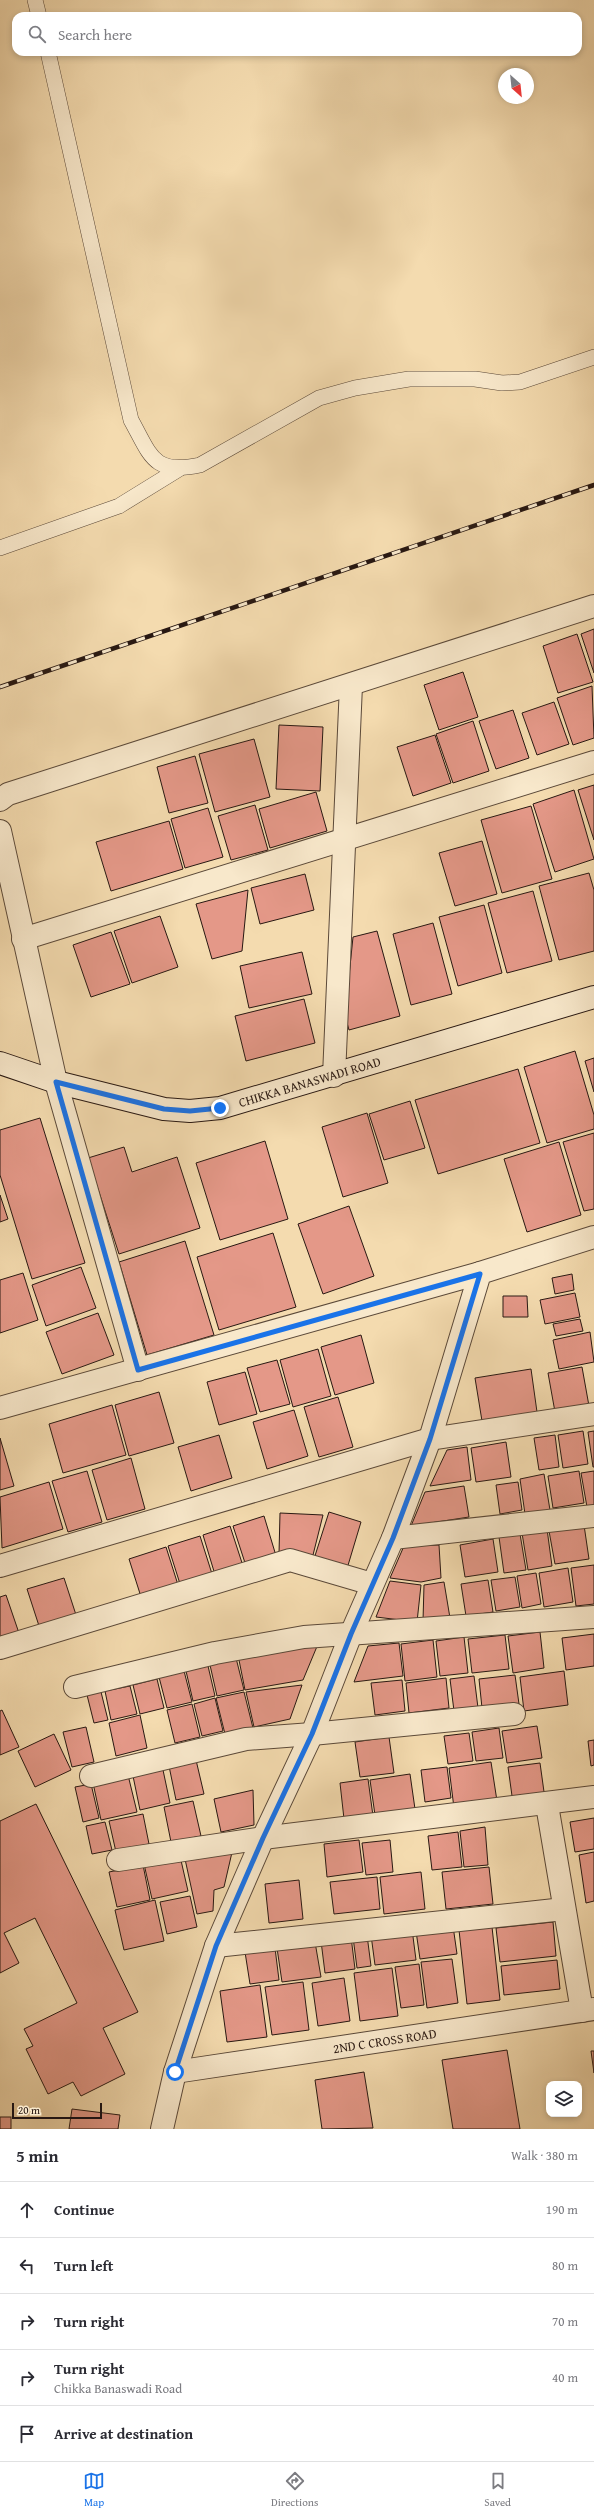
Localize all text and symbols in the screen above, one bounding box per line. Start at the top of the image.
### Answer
search box [12,12,582,56]
icon: search [26,23,48,45]
text: Search here [58,24,132,45]
north arrow [498,68,534,104]
street label: CHIKKA BANASWADI ROAD [236,1052,383,1112]
route end [211,1099,229,1117]
street label: 2ND C CROSS ROAD [332,2024,438,2058]
route start [166,2063,184,2081]
map controls [546,2081,582,2117]
button: layers [546,2081,582,2117]
scale bar [12,2101,102,2120]
text: 20 m [18,2102,40,2118]
text: 5 min [16,2143,58,2168]
text: Walk · 380 m [511,2146,578,2165]
icon: ahead [16,2199,38,2221]
text: Continue [54,2199,115,2220]
text: 190 m [546,2200,578,2219]
icon: left [16,2255,38,2277]
text: Turn left [54,2255,113,2276]
text: 80 m [552,2256,578,2275]
icon: right [16,2311,38,2333]
text: Turn right [54,2311,125,2332]
text: 70 m [552,2312,578,2331]
text: Turn right [54,2358,125,2379]
icon: right [16,2367,38,2389]
text: 40 m [552,2368,578,2387]
text: Chikka Banaswadi Road [54,2379,182,2398]
icon: arrive [16,2423,38,2445]
text: Arrive at destination [54,2423,193,2444]
tab: Map [83,2470,105,2510]
tab: Directions [271,2470,318,2510]
tab: Saved [484,2470,511,2510]

